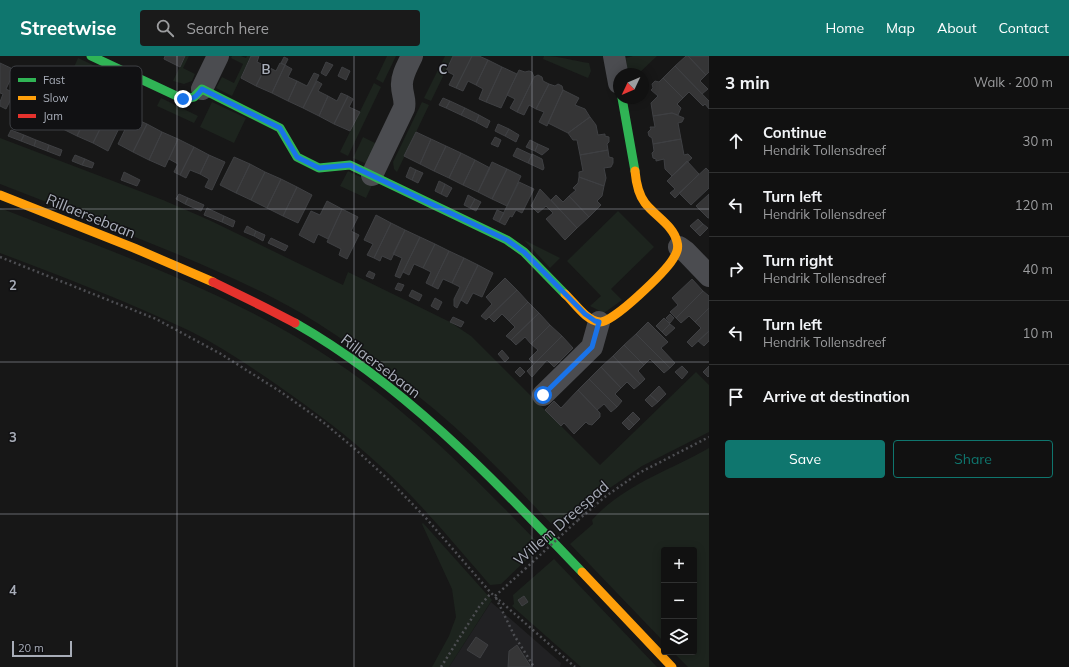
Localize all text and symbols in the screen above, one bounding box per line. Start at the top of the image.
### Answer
search box [140,10,420,46]
text: Streetwise [20,16,116,40]
icon: search [154,17,176,39]
text: Search here [186,19,269,38]
text: Home [825,19,864,37]
text: Map [886,19,915,37]
text: About [937,19,977,37]
text: Contact [999,19,1049,37]
text: B [262,61,271,77]
text: C [439,61,448,77]
legend [10,66,142,130]
north arrow [613,68,649,104]
text: 3 min [725,72,770,93]
text: Fast [43,73,65,87]
text: Walk · 200 m [974,74,1053,90]
route end [174,90,192,108]
text: Slow [43,91,69,105]
text: Jam [43,109,63,123]
text: Continue [763,123,826,142]
icon: ahead [725,130,747,152]
text: 30 m [1023,133,1053,149]
text: Hendrik Tollensdreef [763,142,886,158]
text: Turn left [763,187,822,206]
street label: Rillaersebaan [43,189,139,243]
icon: left [725,194,747,216]
text: 120 m [1015,197,1053,213]
text: Hendrik Tollensdreef [763,206,886,222]
text: Turn right [763,251,833,270]
icon: right [725,258,747,280]
text: 40 m [1023,261,1053,277]
text: Hendrik Tollensdreef [763,270,886,286]
text: 2 [9,277,17,293]
text: Turn left [763,315,822,334]
icon: left [725,322,747,344]
text: 10 m [1023,325,1053,341]
street label: Rillaersebaan [337,330,425,402]
text: Hendrik Tollensdreef [763,334,886,350]
route start [534,386,552,404]
icon: arrive [725,386,747,408]
text: Arrive at destination [763,387,910,406]
text: 3 [9,429,17,445]
button: Save [725,440,885,478]
button: Share [893,440,1053,478]
street label: Willem Dreespad [510,476,612,570]
map controls [661,547,697,655]
button: + [661,547,697,583]
text: 4 [9,582,17,598]
button: − [661,583,697,619]
button: layers [661,619,697,655]
scale bar [12,639,72,658]
text: 20 m [18,641,44,655]

